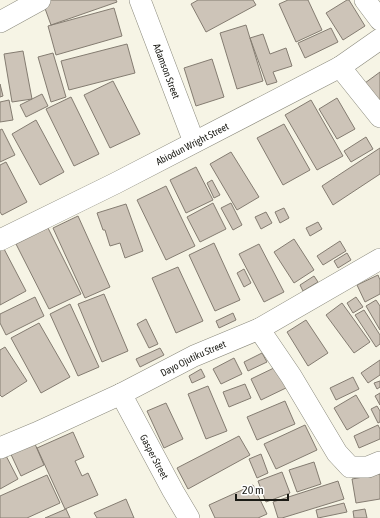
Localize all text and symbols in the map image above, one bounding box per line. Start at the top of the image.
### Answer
street label: Adamson Street [151,42,182,100]
street label: Abiodun Wright Street [154,121,231,167]
street label: Dayo Ojutiku Street [159,338,228,379]
street label: Gasper Street [138,433,171,481]
scale bar [236,476,288,502]
text: 20 m [242,483,264,497]

